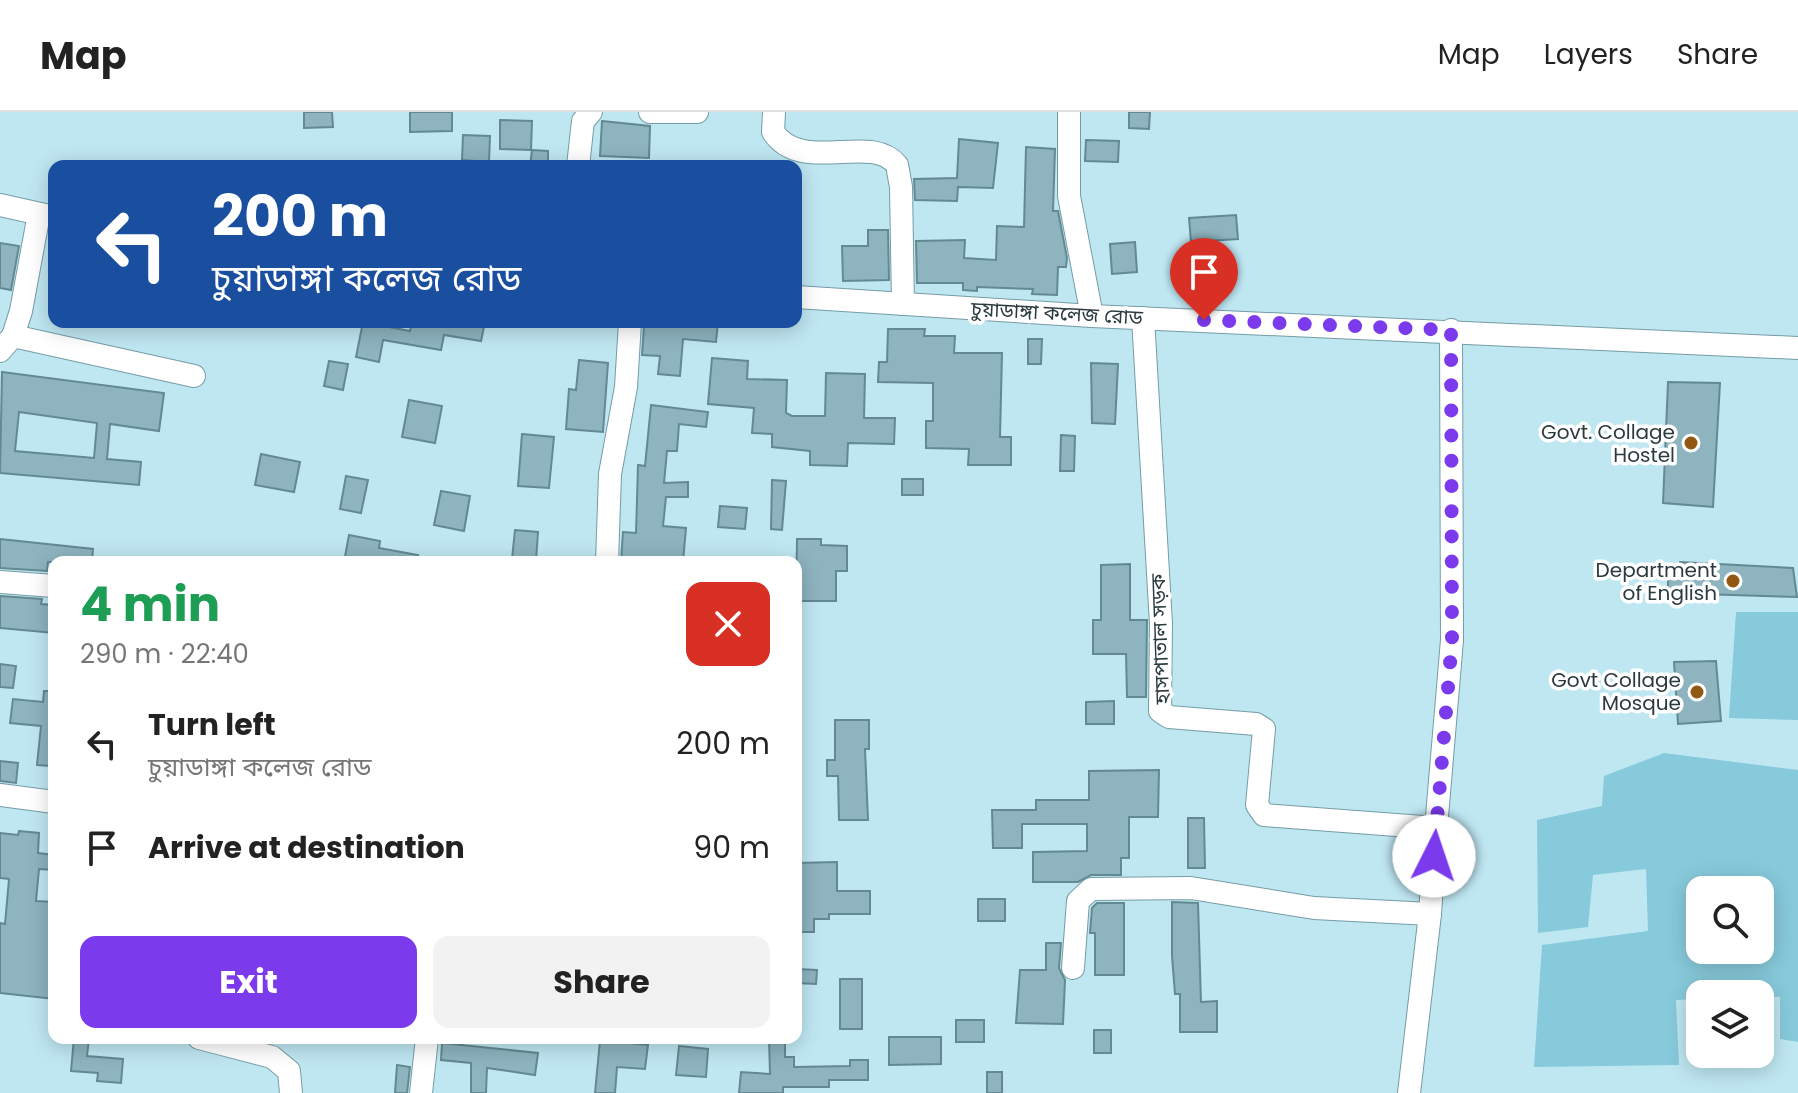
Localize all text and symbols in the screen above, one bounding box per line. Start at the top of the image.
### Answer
text: Map [40,29,127,82]
text: Map [1438,35,1500,74]
text: Layers [1544,35,1633,74]
text: Share [1677,35,1758,74]
text: 200 m [212,177,388,256]
icon: left [80,192,184,296]
pin [1170,238,1238,320]
icon: arrive [1182,250,1226,294]
text: চুয়াডাঙ্গা কলেজ রোড [212,253,521,304]
street label: চুয়াডাঙ্গা কলেজ রোড [969,294,1144,332]
place label: Govt. Collage Hostel [1541,418,1675,469]
marker: Govt. Collage Hostel [1682,434,1700,452]
place label: Department of English [1596,556,1717,607]
text: 4 min [80,571,220,638]
marker: Department of English [1724,572,1742,590]
street label: হাসপাতাল সড়ক [1144,573,1176,706]
button: close [686,582,770,666]
text: 290 m · 22:40 [80,636,249,672]
place label: Govt Collage Mosque [1551,666,1681,717]
marker: Govt Collage Mosque [1688,683,1706,701]
text: Turn left [148,703,276,746]
icon: left [80,722,124,766]
text: 200 m [676,722,770,765]
text: চুয়াডাঙ্গা কলেজ রোড [148,749,371,785]
position arrow [1392,814,1476,898]
icon: arrive [80,826,124,870]
text: Arrive at destination [148,826,465,869]
text: 90 m [693,826,770,869]
map controls [1686,876,1774,1068]
button: search [1686,876,1774,964]
button: Exit [80,936,417,1028]
button: Share [433,936,770,1028]
button: layers [1686,980,1774,1068]

